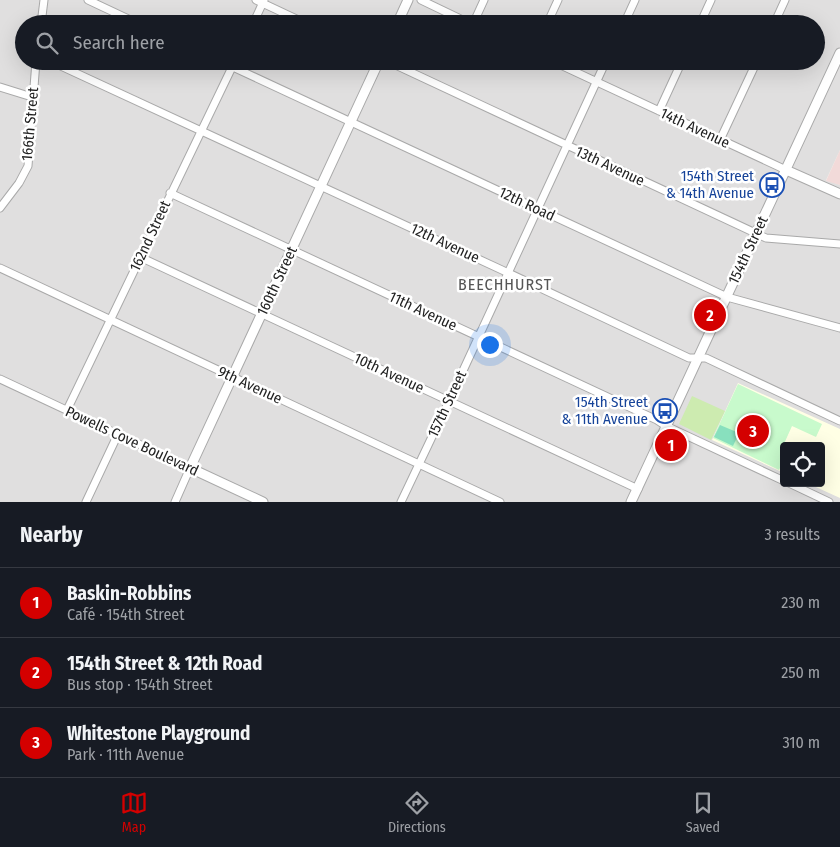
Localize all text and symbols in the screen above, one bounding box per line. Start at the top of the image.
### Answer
search box [15,15,825,70]
icon: search [33,29,61,57]
text: Search here [73,31,165,54]
street label: 166th Street [18,86,42,162]
street label: 14th Avenue [657,104,733,152]
street label: 13th Avenue [573,142,647,190]
place label: 154th Street & 14th Avenue [666,167,754,202]
bus stop icon: 154th Street & 14th Avenue [759,172,785,198]
street label: 12th Road [496,183,558,225]
street label: 162nd Street [126,198,174,274]
street label: 154th Street [724,213,772,287]
street label: 12th Avenue [408,219,482,267]
street label: 160th Street [253,243,301,318]
district label: BEECHHURST [458,275,552,294]
street label: 11th Avenue [386,287,460,335]
pin: 2 [694,296,726,334]
your location [477,332,503,358]
street label: 10th Avenue [351,349,427,397]
street label: 9th Avenue [215,362,285,408]
street label: 157th Street [424,368,470,440]
place label: 154th Street & 11th Avenue [562,393,648,428]
bus stop icon: 154th Street & 11th Avenue [652,398,678,424]
street label: Powells Cove Boulevard [63,402,201,480]
pin: 3 [737,412,769,450]
pin: 1 [655,426,687,464]
map controls [780,442,825,487]
button: locate [780,442,825,487]
text: Nearby [20,522,82,548]
text: 3 results [764,525,820,544]
text: Baskin-Robbins [67,582,191,605]
text: 1 [33,593,39,612]
text: 230 m [781,593,820,612]
text: Café · 154th Street [67,605,184,624]
text: 154th Street & 12th Road [67,652,262,675]
text: 2 [32,663,40,682]
text: 250 m [781,663,820,682]
text: Bus stop · 154th Street [67,675,212,694]
text: Whitestone Playground [67,722,250,745]
text: 3 [32,733,40,752]
text: 310 m [783,733,820,752]
text: Park · 11th Avenue [67,745,184,764]
tab: Map [120,789,148,836]
tab: Directions [388,789,446,836]
tab: Saved [686,789,720,836]

